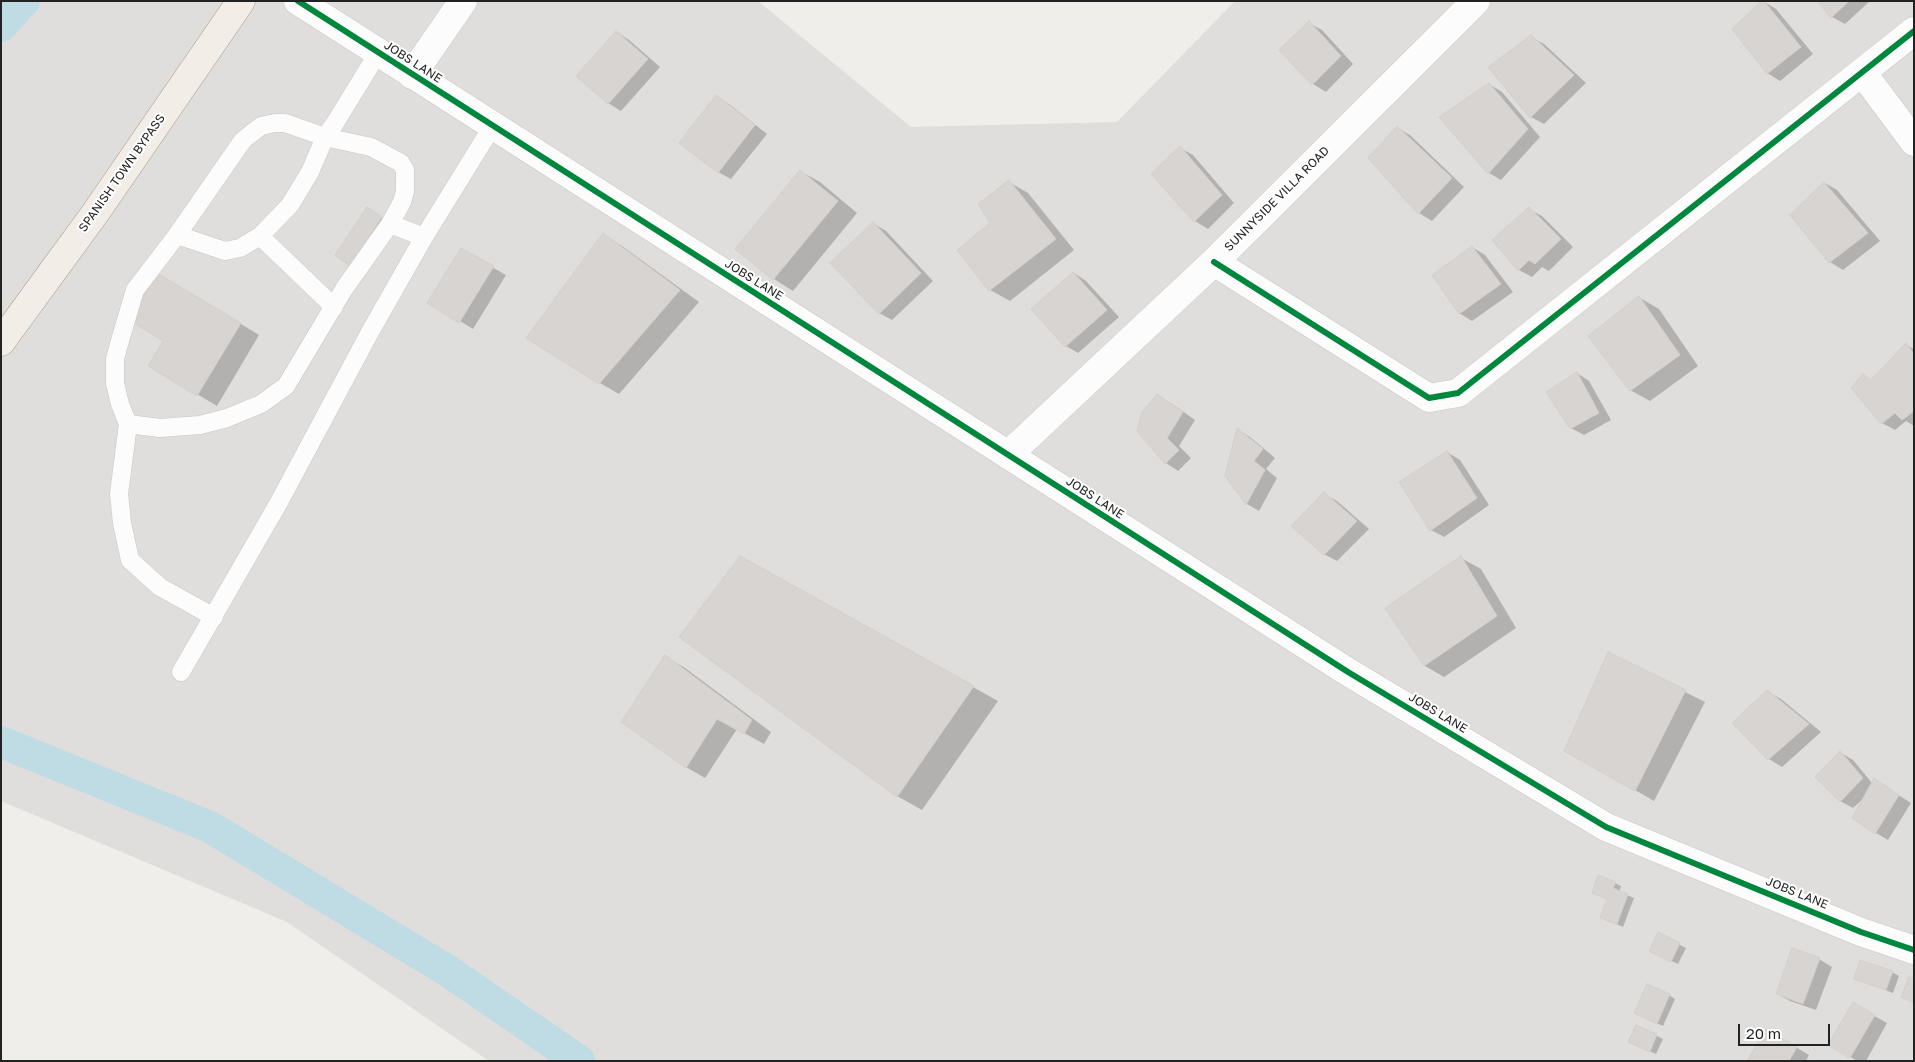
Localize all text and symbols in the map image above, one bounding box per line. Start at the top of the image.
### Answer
street label: JOBS LANE [381,38,445,86]
street label: SPANISH TOWN BYPASS [76,111,168,235]
street label: SUNNYSIDE VILLA ROAD [1222,144,1332,254]
street label: JOBS LANE [722,256,786,304]
street label: JOBS LANE [1063,474,1127,522]
street label: JOBS LANE [1406,690,1470,736]
street label: JOBS LANE [1764,874,1830,912]
scale bar [1740,1014,1832,1046]
text: 20 m [1746,1024,1781,1042]

